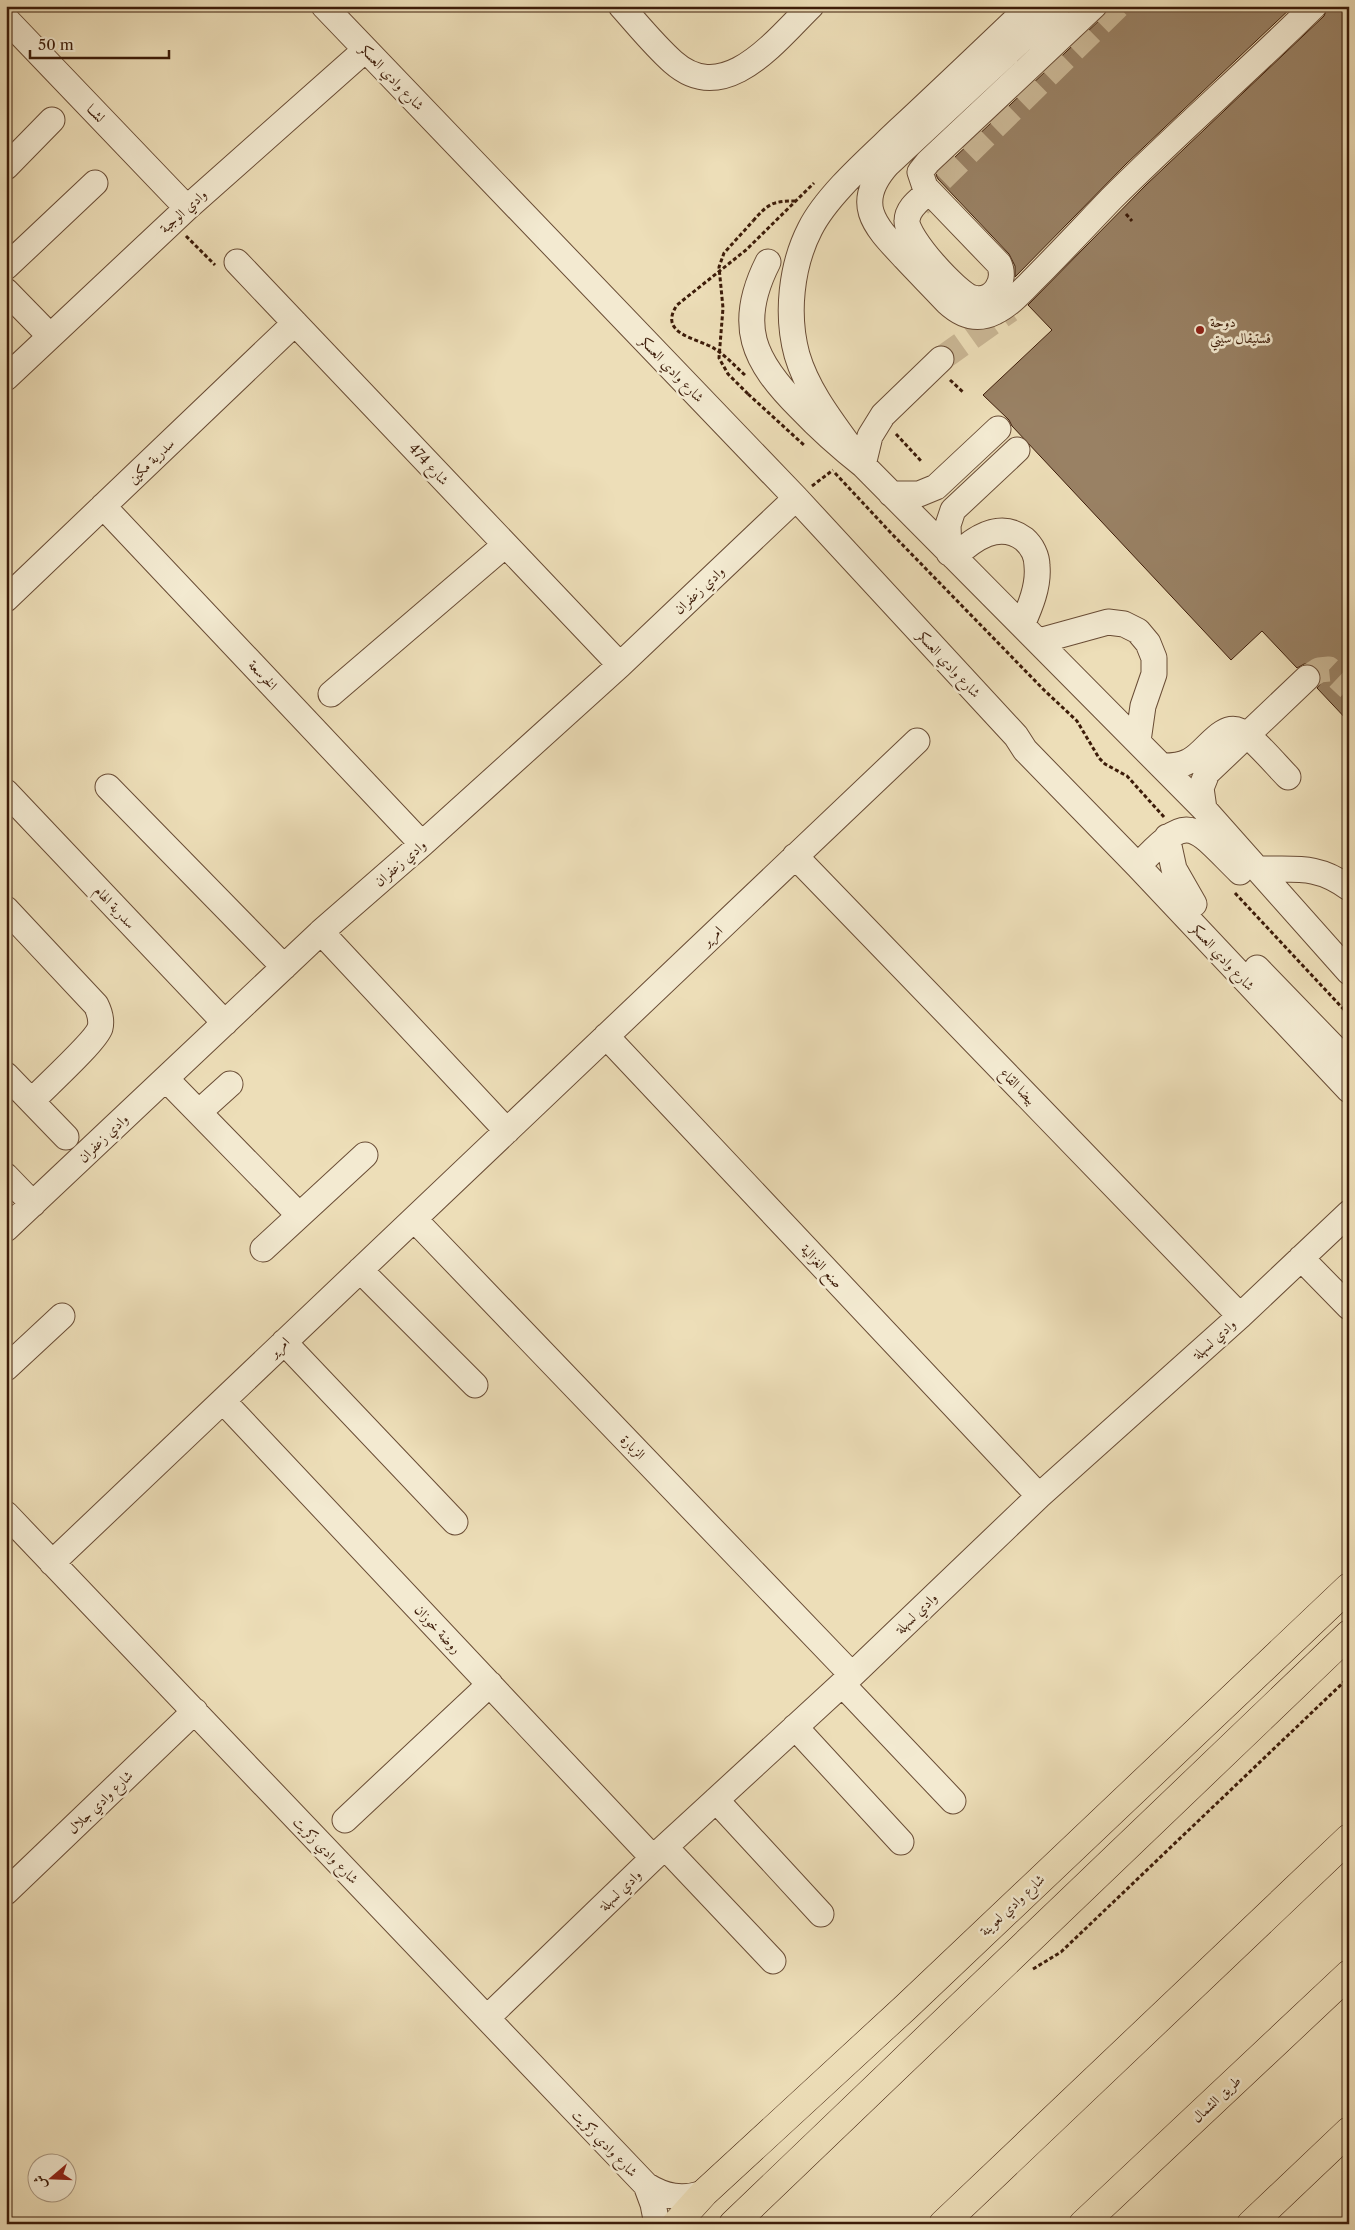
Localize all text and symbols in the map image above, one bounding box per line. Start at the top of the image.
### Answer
scale bar [30,28,169,60]
text: 50 m [38,35,74,54]
street label: شارع وادي العسكر [352,39,428,116]
street label: لشــا [83,100,109,126]
street label: وادي الوجبة [156,185,212,239]
place label: دوحة فستيفال سيتي [1210,313,1271,351]
marker: دوحة فستيفال سيتي [1194,324,1206,336]
street label: شارع وادي العسكر [632,331,708,408]
street label: سدرية مكين [124,434,178,488]
street label: شارع 474 [403,439,453,491]
street label: وادي زعفران [670,562,730,620]
street label: شارع وادي العسكر [910,625,985,703]
street label: الخرسعة [244,656,282,694]
street label: وادي زعفران [370,836,432,893]
street label: سدرية الهام [88,882,140,935]
street label: شارع وادي العسكر [1184,918,1259,996]
street label: امرير [696,922,727,952]
street label: بيضا القاع [994,1064,1040,1110]
street label: وادي زعفران [74,1110,134,1168]
street label: صنع الغزالية [794,1240,847,1295]
street label: وادي لسهلة [1188,1315,1241,1366]
street label: امرير [263,1333,294,1363]
street label: الزبارة [617,1431,649,1463]
street label: وادي لسهلة [890,1589,943,1640]
street label: روضة خوزان [411,1601,465,1657]
street label: شارع وادي جلال [64,1766,139,1840]
street label: شارع وادي زكريت [287,1813,363,1890]
street label: وادي لسهلة [594,1866,647,1917]
street label: شارع وادي لعوينة [976,1870,1050,1942]
street label: طريق الشمال [1188,2072,1244,2126]
street label: شارع وادي زكريت [566,2106,642,2183]
north arrow [28,2152,78,2202]
text: ش [29,2173,50,2192]

